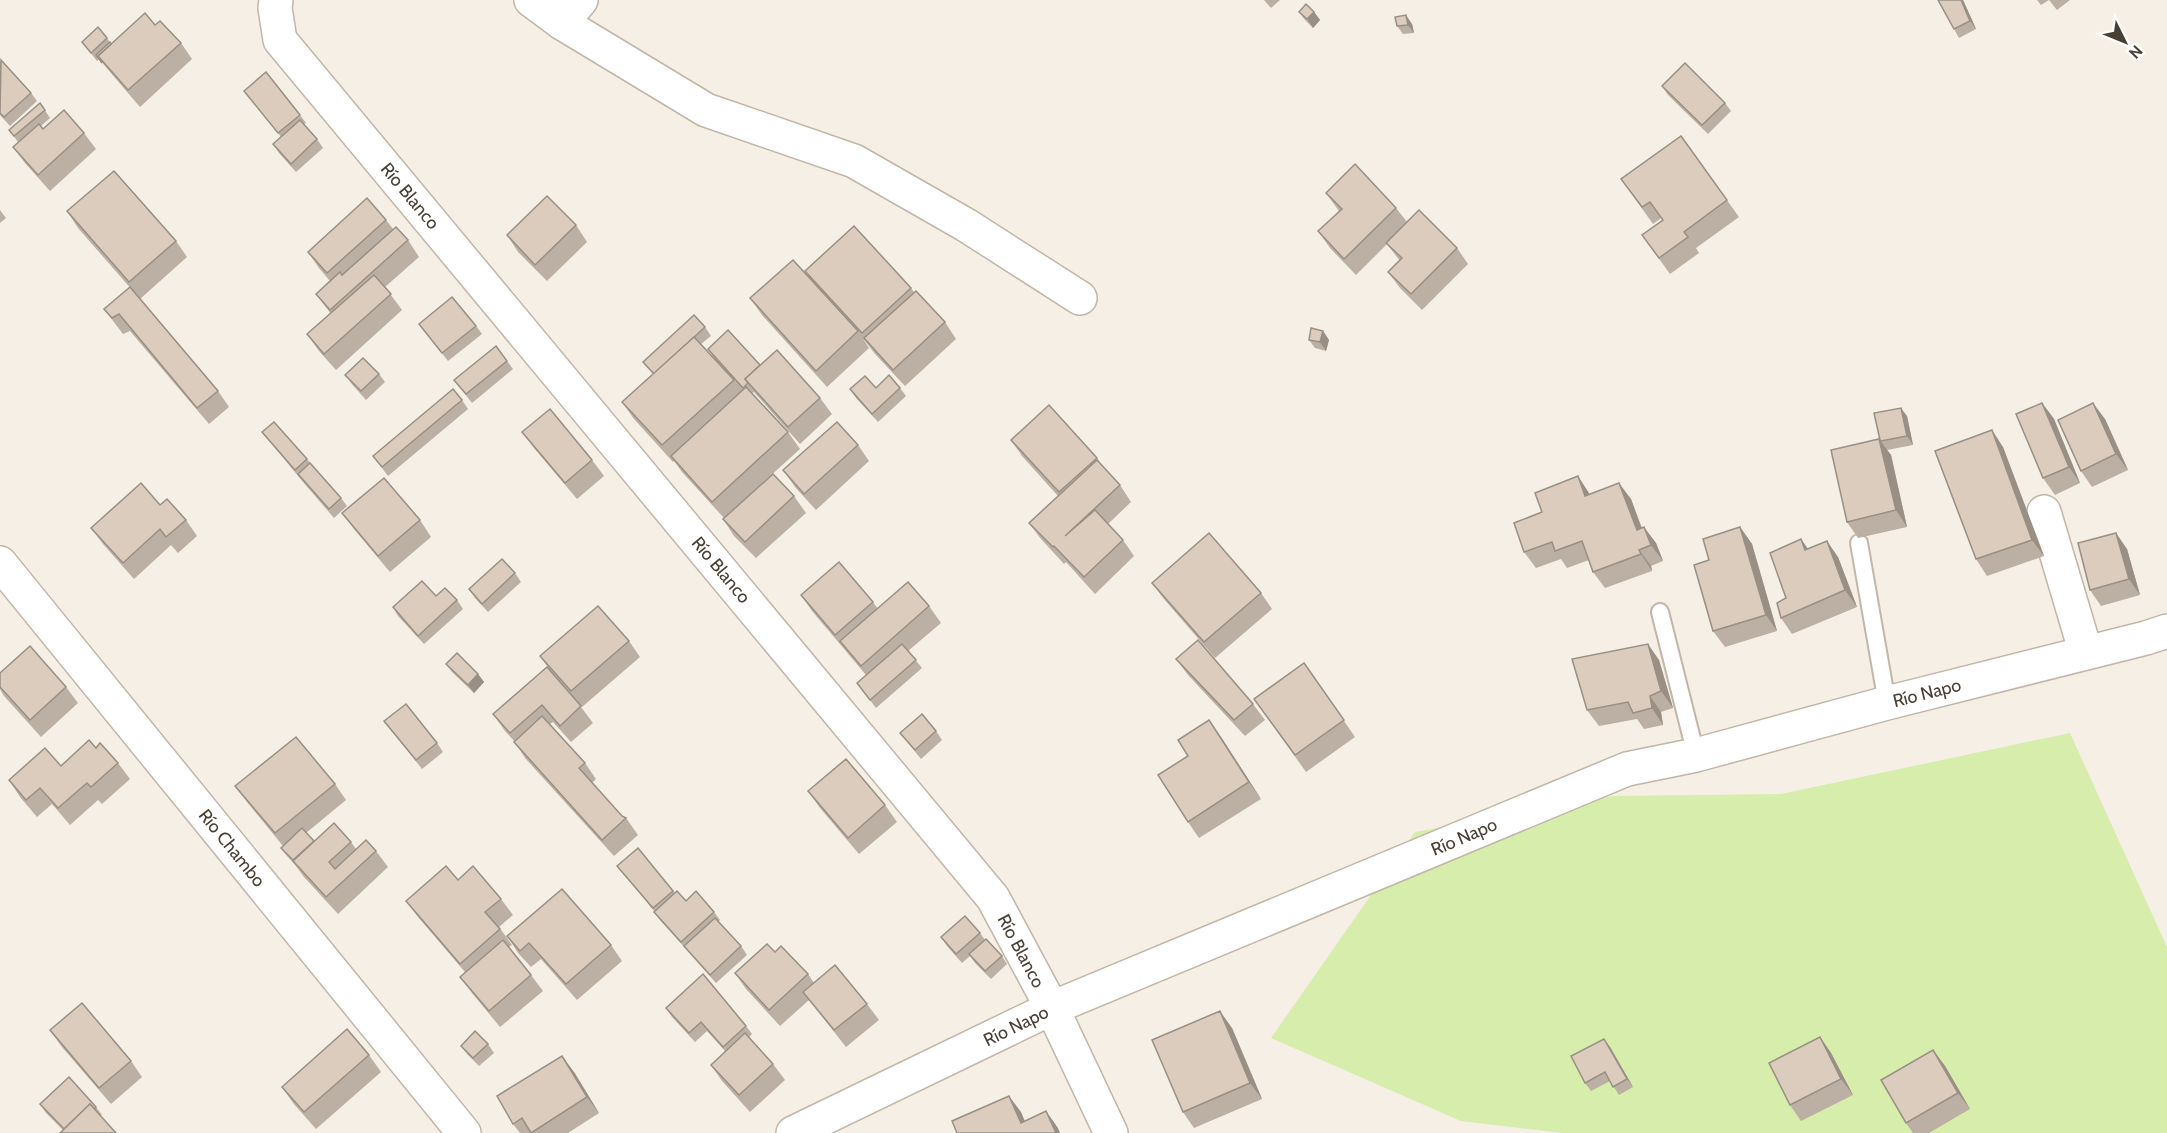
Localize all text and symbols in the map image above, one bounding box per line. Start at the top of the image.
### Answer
north arrow [2095,12,2155,72]
text: N [2125,41,2146,63]
street label: Río Blanco [376,158,444,234]
street label: Río Blanco [687,532,755,608]
street label: Río Napo [1891,674,1963,712]
street label: Río Chambo [194,805,270,891]
street label: Río Napo [1428,813,1500,861]
street label: Río Blanco [993,911,1050,992]
street label: Río Napo [980,1001,1052,1051]

